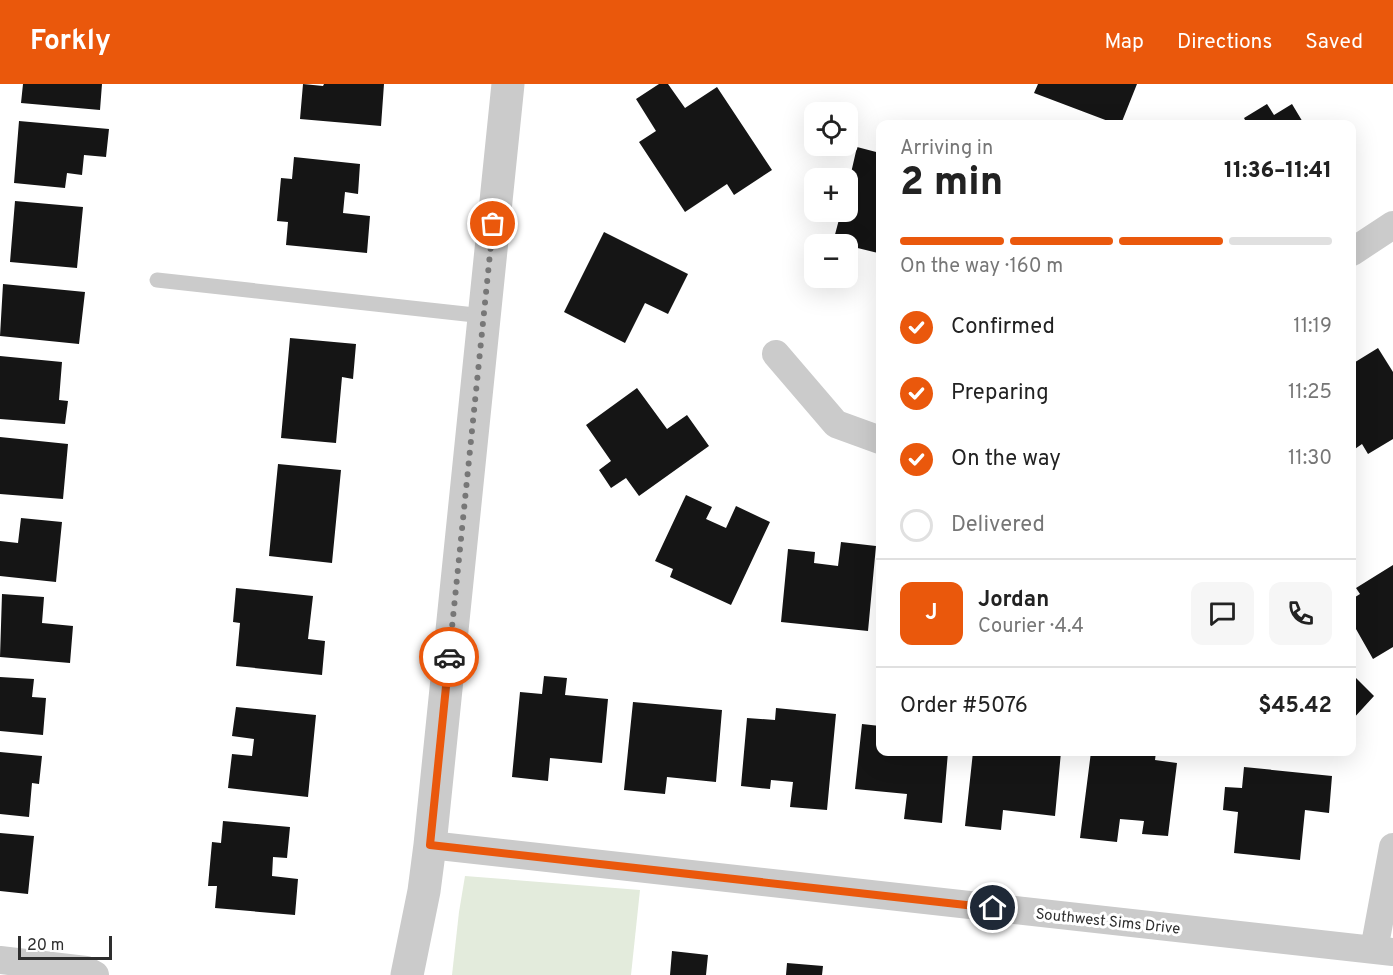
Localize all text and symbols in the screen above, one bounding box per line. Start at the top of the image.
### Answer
text: Forkly [30,24,111,60]
text: Map [1104,29,1144,56]
text: Directions [1177,29,1272,56]
text: Saved [1305,29,1363,56]
map controls [804,102,858,288]
button: locate [804,102,858,156]
text: Arriving in [900,136,993,162]
text: 11:36–11:41 [1224,158,1332,185]
text: 2 min [900,160,1003,209]
button: + [804,168,858,222]
pin [467,198,518,249]
icon: bag [476,207,509,240]
button: − [804,234,858,288]
text: On the way · 160 m [900,254,1063,280]
icon: check [900,311,933,344]
text: Confirmed [951,314,1055,341]
text: 11:19 [1293,314,1332,340]
icon: check [900,377,933,410]
text: Preparing [951,380,1049,407]
text: 11:25 [1288,380,1332,406]
icon: check [900,443,933,476]
text: On the way [951,446,1061,473]
text: 11:30 [1288,446,1332,472]
text: Delivered [951,512,1045,539]
button: chat [1191,582,1254,645]
button: phone [1269,582,1332,645]
text: Jordan [978,587,1049,614]
text: J [925,600,938,627]
text: Courier · 4.4 [978,614,1084,640]
courier [419,627,479,687]
icon: car [433,641,466,674]
text: Order #5076 [900,693,1028,720]
text: $45.42 [1258,693,1332,720]
pin [967,882,1018,933]
icon: home [976,891,1009,924]
street label: Southwest Sims Drive [1035,905,1181,940]
scale bar [18,933,112,960]
text: 20 m [27,936,64,956]

